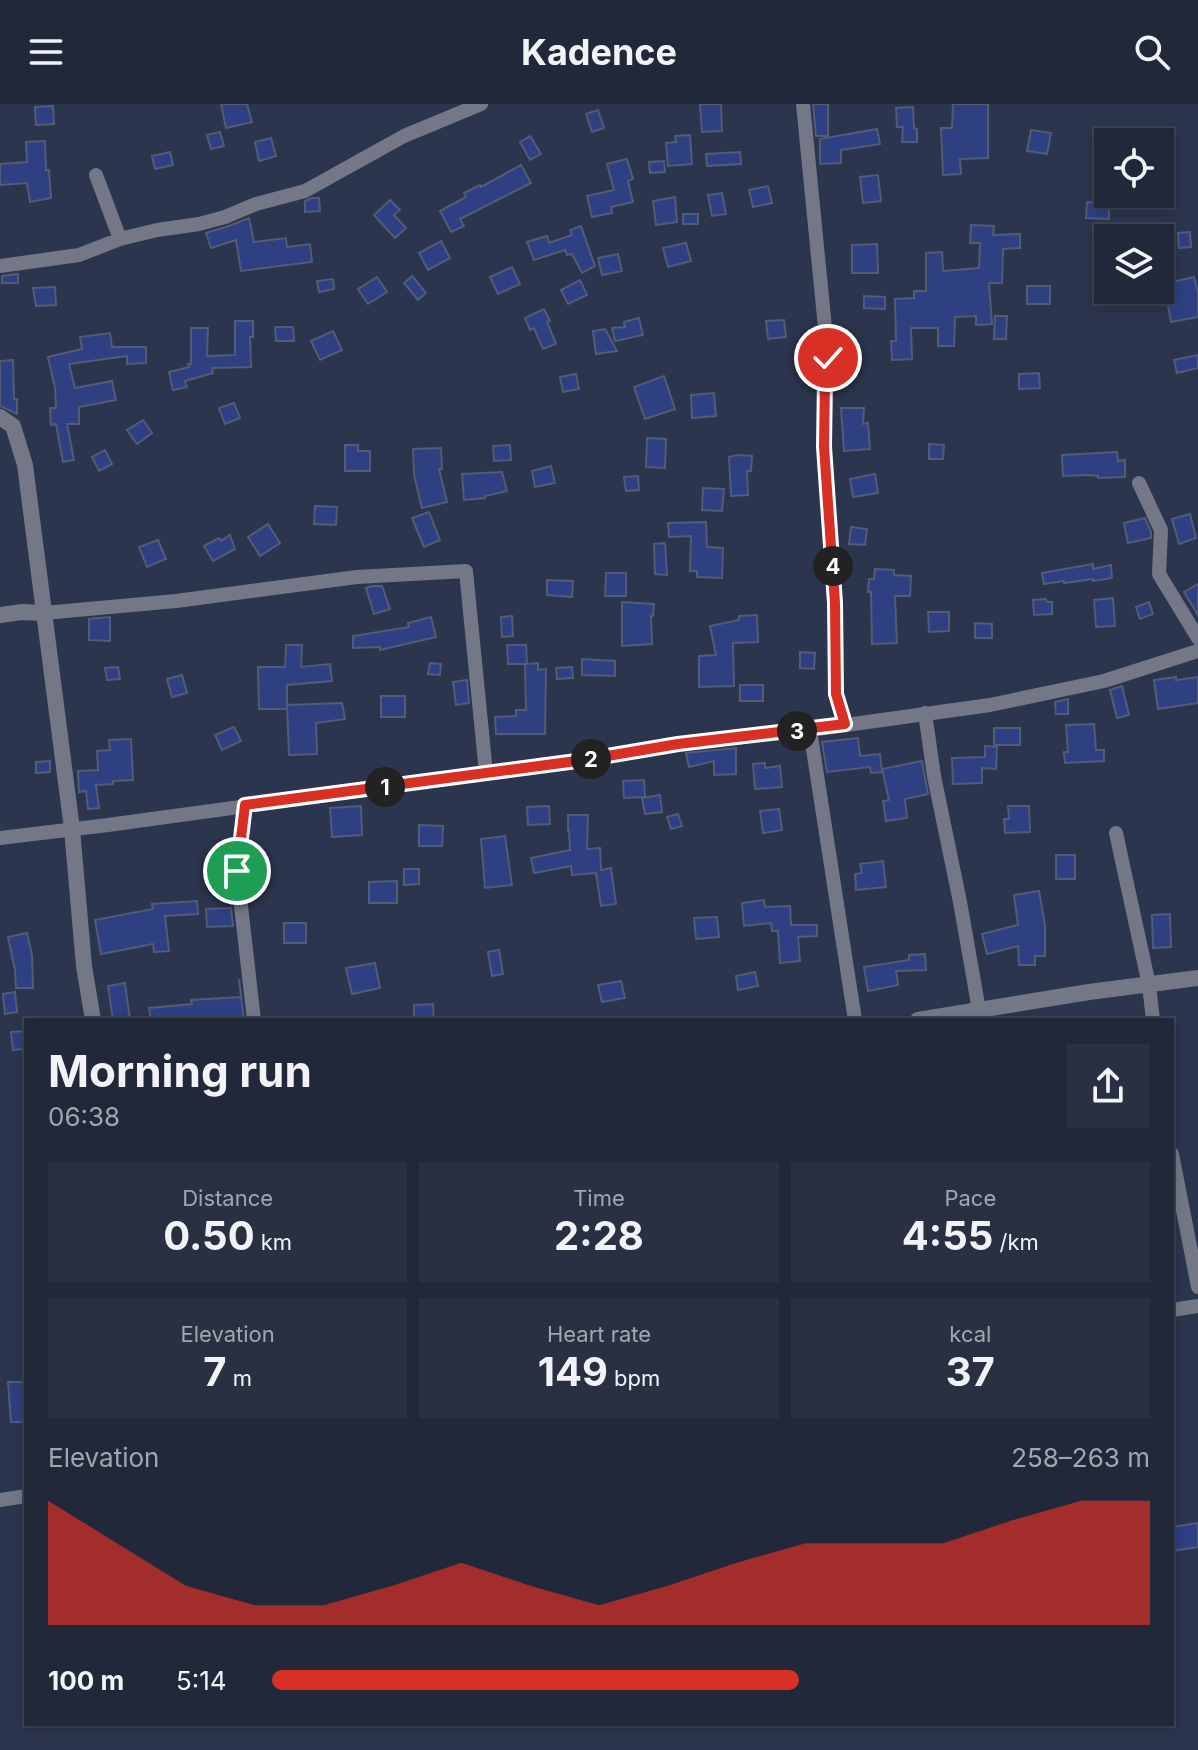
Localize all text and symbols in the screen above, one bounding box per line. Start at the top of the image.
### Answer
icon: menu [24,30,68,74]
text: Kadence [521,30,677,74]
icon: search [1130,30,1174,74]
map controls [1094,128,1174,304]
button: locate [1094,128,1174,208]
button: layers [1094,224,1174,304]
pin [794,324,862,392]
icon: check [806,336,850,380]
pin: 4 [813,546,853,586]
text: 4 [826,553,840,579]
pin: 3 [777,711,817,751]
text: 3 [790,718,804,744]
pin: 2 [571,739,611,779]
text: 2 [584,746,598,772]
pin: 1 [365,767,405,807]
text: 1 [380,774,390,800]
pin [203,837,271,905]
icon: arrive [215,849,259,893]
text: Morning run [48,1044,312,1098]
button: share [1066,1044,1150,1128]
text: 06:38 [48,1101,120,1132]
text: Distance [182,1185,273,1211]
text: Time [573,1185,625,1211]
text: Pace [944,1185,996,1211]
text: 0.50 [163,1211,255,1260]
text: 2:28 [554,1211,644,1260]
text: 4:55 [902,1211,993,1260]
text: km [255,1229,292,1255]
text: /km [993,1229,1039,1255]
text: Elevation [181,1321,275,1347]
text: Heart rate [547,1321,651,1347]
text: kcal [949,1321,991,1347]
text: 7 [203,1347,227,1396]
text: 149 [538,1347,608,1396]
text: 37 [946,1347,995,1396]
text: m [227,1365,252,1391]
text: bpm [608,1365,660,1391]
text: Elevation [48,1442,159,1473]
text: 258–263 m [1011,1442,1150,1473]
text: 100 m [48,1665,124,1696]
text: 5:14 [176,1665,227,1696]

